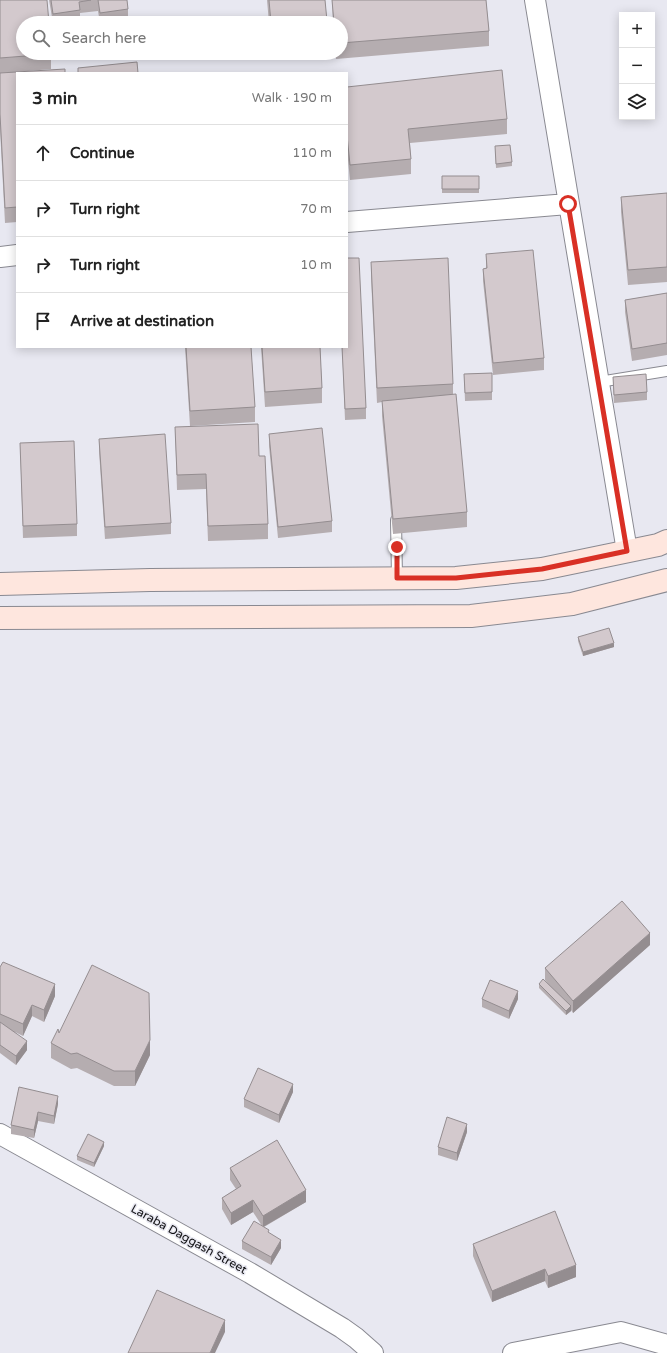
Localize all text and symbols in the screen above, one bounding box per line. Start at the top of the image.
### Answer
map controls [619,12,655,120]
button: + [619,12,655,48]
search box [16,16,348,60]
icon: search [30,27,52,49]
text: Search here [62,29,146,47]
button: − [619,48,655,84]
button: layers [619,84,655,120]
text: 3 min [32,88,77,109]
text: Walk · 190 m [252,90,332,106]
icon: ahead [32,142,54,164]
text: Continue [70,144,134,162]
text: 110 m [292,145,332,161]
route start [559,195,577,213]
icon: right [32,198,54,220]
text: Turn right [70,200,140,218]
text: 70 m [300,201,332,217]
icon: right [32,254,54,276]
text: Turn right [70,256,140,274]
text: 10 m [300,257,332,273]
icon: arrive [32,310,54,332]
text: Arrive at destination [70,312,214,330]
route end [388,538,406,556]
street label: Laraba Daggash Street [129,1201,250,1277]

